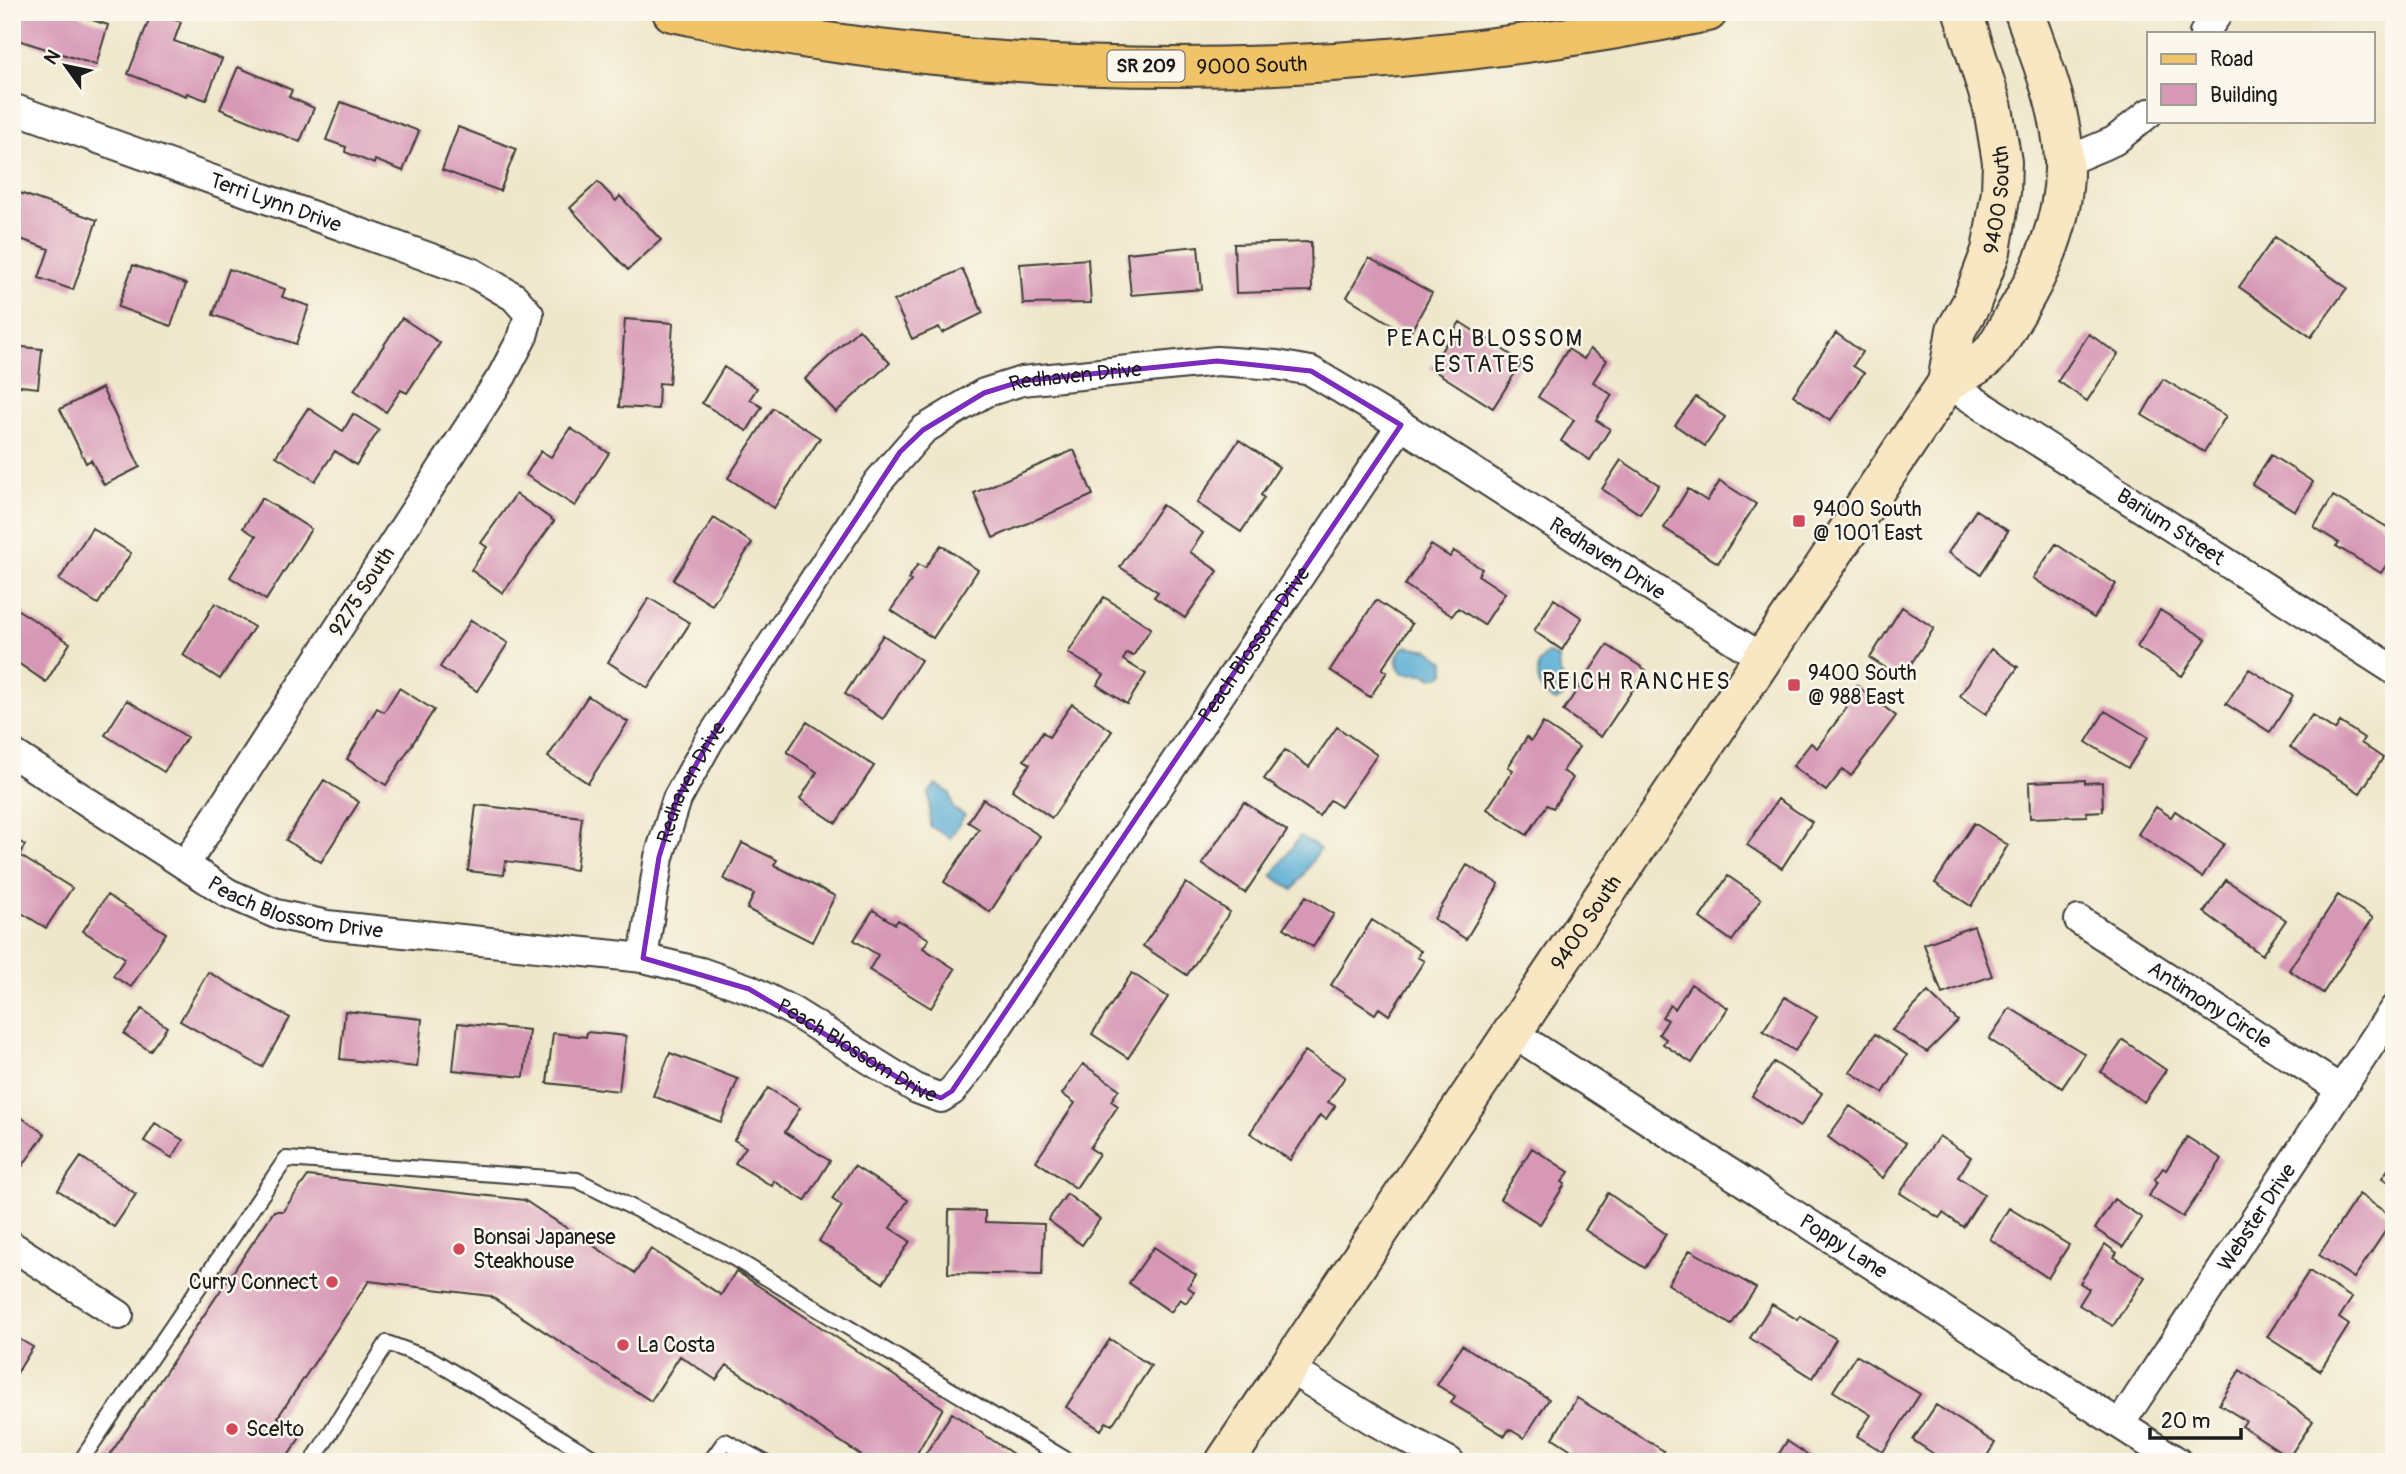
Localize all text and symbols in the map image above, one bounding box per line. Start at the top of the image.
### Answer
north arrow [32,32,102,102]
legend [2147,32,2374,122]
text: N [39,45,66,69]
text: Road [2210,46,2254,73]
road number: SR 209 [1108,50,1184,82]
street label: 9000 South [1196,50,1308,80]
text: Building [2210,82,2277,109]
street label: 9400 South [1977,144,2016,256]
street label: Terri Lynn Drive [206,166,346,239]
district label: PEACH BLOSSOM ESTATES [1386,324,1584,379]
street label: Redhaven Drive [1006,355,1144,398]
street label: Barium Street [2112,482,2230,572]
place label: 9400 South @ 1001 East [1813,496,1923,547]
street label: Redhaven Drive [1544,511,1671,606]
marker: 9400 South @ 1001 East [1791,513,1807,529]
street label: 9275 South [323,542,401,642]
street label: Peach Blossom Drive [1192,560,1316,728]
place label: 9400 South @ 988 East [1808,660,1917,711]
district label: REICH RANCHES [1542,667,1732,696]
marker: 9400 South @ 988 East [1786,677,1802,693]
street label: Redhaven Drive [651,715,732,847]
street label: Peach Blossom Drive [202,870,385,944]
street label: 9400 South [1544,870,1627,975]
street label: Antimony Circle [2143,955,2277,1055]
street label: Peach Blossom Drive [773,992,941,1109]
street label: Webster Drive [2211,1157,2302,1276]
street label: Poppy Lane [1794,1208,1893,1285]
place label: Bonsai Japanese Steakhouse [473,1224,616,1275]
marker: Bonsai Japanese Steakhouse [451,1241,467,1257]
place label: Curry Connect [189,1269,319,1296]
marker: Curry Connect [324,1274,340,1290]
place label: La Costa [637,1332,715,1359]
marker: La Costa [615,1337,631,1353]
scale bar [2150,1397,2242,1441]
text: 20 m [2161,1408,2210,1435]
place label: Scelto [246,1416,304,1443]
marker: Scelto [224,1421,240,1437]

